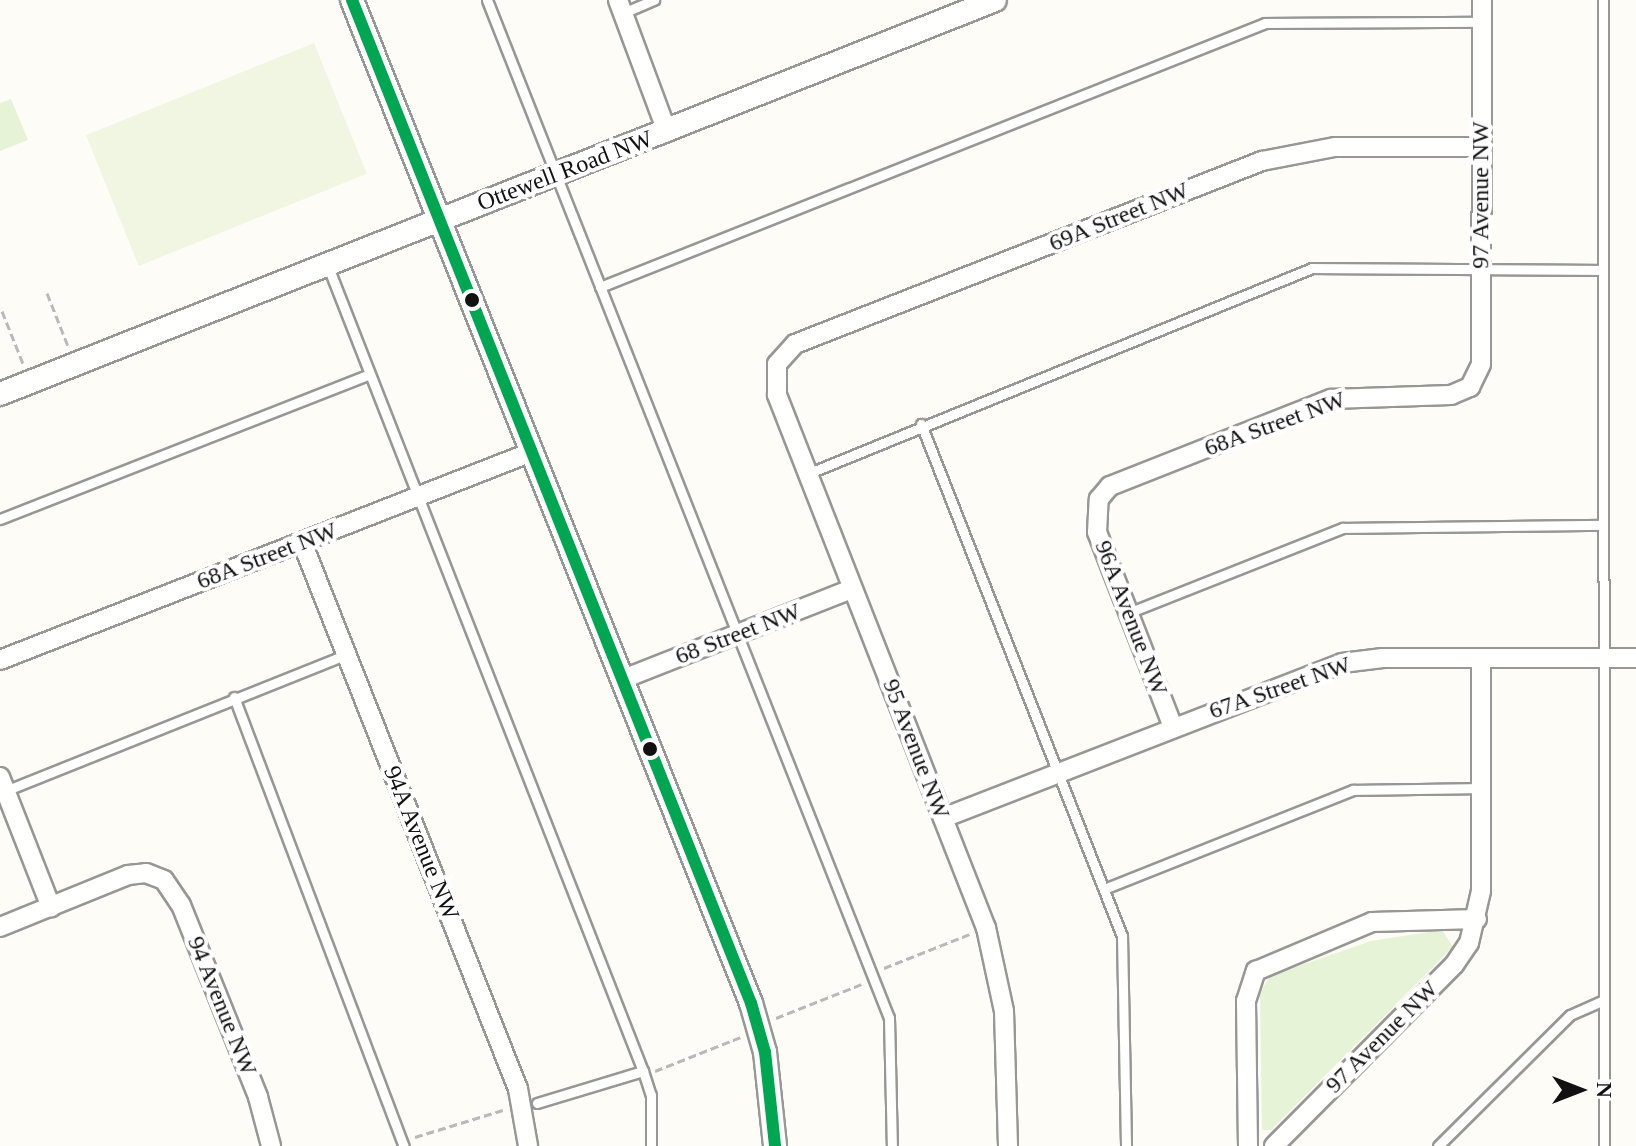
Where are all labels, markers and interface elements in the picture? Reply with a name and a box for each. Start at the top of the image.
street label: 97 Avenue NW [1467,121,1495,269]
street label: Ottewell Road NW [473,124,657,218]
street label: 69A Street NW [1044,176,1194,258]
unlabelled marker [464,292,480,308]
street label: 68A Street NW [1200,385,1350,463]
street label: 68A Street NW [192,516,342,596]
street label: 96A Avenue NW [1088,535,1174,701]
street label: 68 Street NW [671,597,805,671]
street label: 67A Street NW [1205,650,1355,726]
street label: 95 Avenue NW [876,674,956,824]
unlabelled marker [642,741,658,757]
street label: 94A Avenue NW [377,761,465,925]
street label: 94 Avenue NW [181,932,263,1080]
street label: 97 Avenue NW [1319,974,1445,1100]
north arrow [1540,1050,1620,1130]
text: N [1592,1082,1617,1098]

